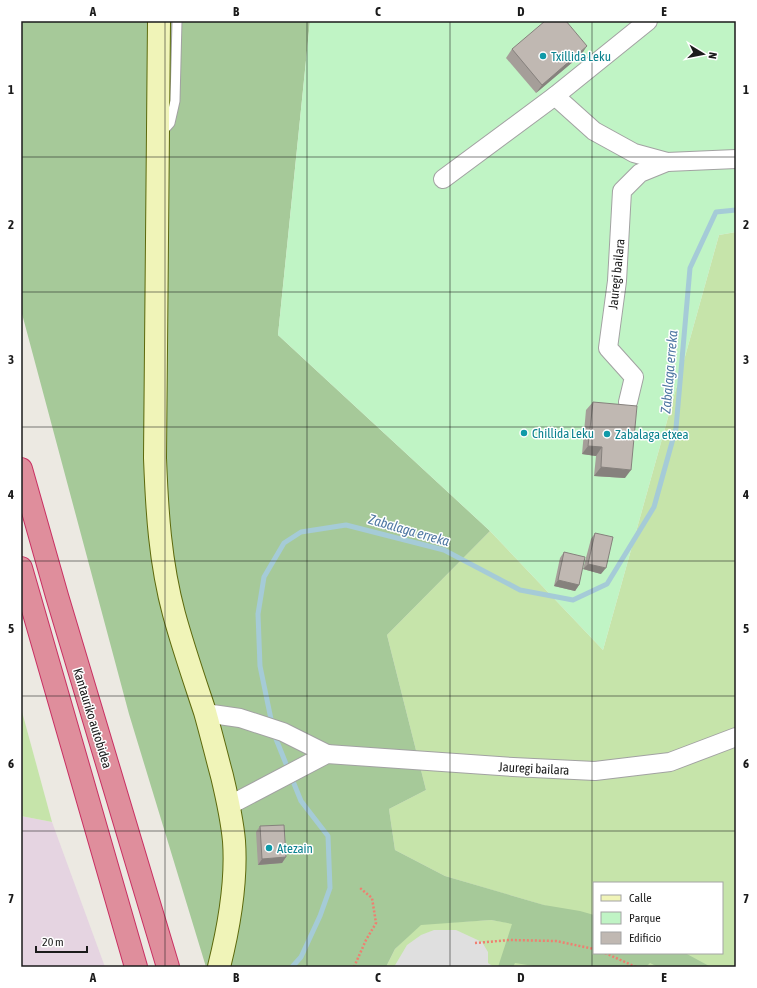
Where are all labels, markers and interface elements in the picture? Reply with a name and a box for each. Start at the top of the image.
text: A [89,4,97,19]
text: B [233,4,240,19]
text: C [375,4,381,19]
text: D [517,4,525,19]
text: E [661,4,667,19]
north arrow [683,34,723,74]
place label: Txillida Leku [551,49,611,64]
marker: Txillida Leku [538,51,548,61]
text: N [706,51,719,60]
text: 1 [8,82,14,97]
text: 1 [743,82,749,97]
text: 2 [8,217,14,232]
text: 2 [743,217,749,232]
street label: Jauregi bailara [605,238,628,310]
water label: Zabalaga erreka [657,329,681,414]
text: 3 [8,352,14,367]
text: 3 [743,352,749,367]
place label: Chillida Leku [532,426,594,441]
place label: Zabalaga etxea [615,427,688,442]
marker: Chillida Leku [519,428,529,438]
marker: Zabalaga etxea [602,429,612,439]
text: 4 [7,487,14,502]
text: 4 [742,487,749,502]
water label: Zabalaga erreka [367,511,452,549]
text: 5 [8,621,14,636]
text: 5 [743,621,749,636]
street label: Kantauriko autobidea [70,666,115,770]
text: 6 [8,756,14,771]
text: 6 [743,756,749,771]
street label: Jauregi bailara [498,759,570,778]
place label: Atezain [277,841,313,856]
marker: Atezain [264,843,274,853]
legend [593,882,723,954]
text: 7 [8,891,14,906]
text: Calle [629,891,652,905]
text: 7 [743,891,749,906]
text: Parque [629,911,661,925]
scale bar [36,928,87,954]
text: Edificio [629,931,662,945]
text: 20 m [42,935,64,949]
text: A [89,970,97,985]
text: B [233,970,240,985]
text: C [375,970,381,985]
text: D [517,970,525,985]
text: E [661,970,667,985]

